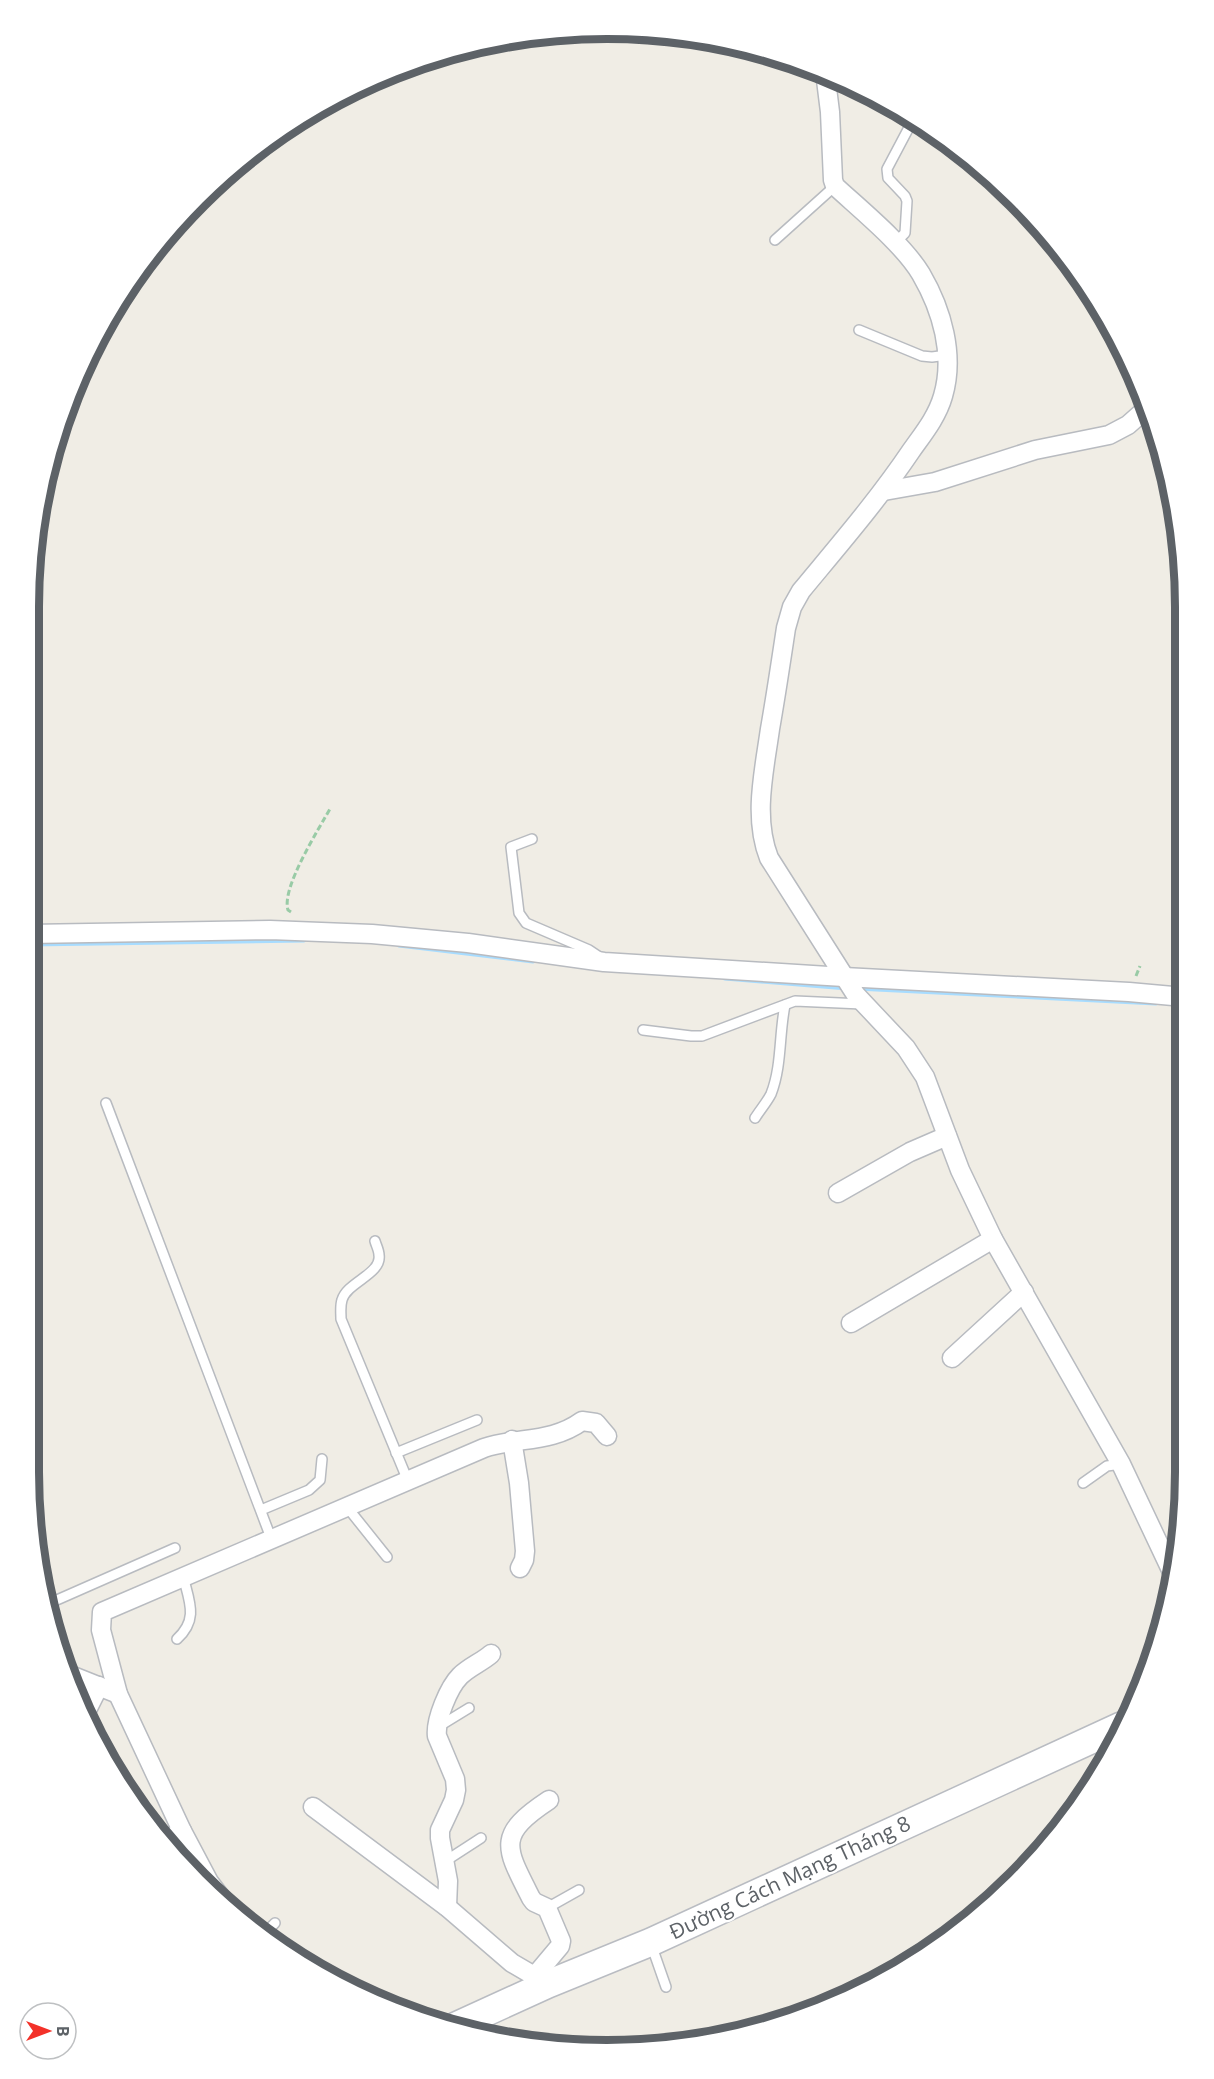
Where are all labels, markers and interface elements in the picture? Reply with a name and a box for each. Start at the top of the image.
street label: Đường Cách Mạng Tháng 8 [664,1809,915,1945]
north arrow [18,2001,78,2061]
text: B [52,2026,74,2036]

